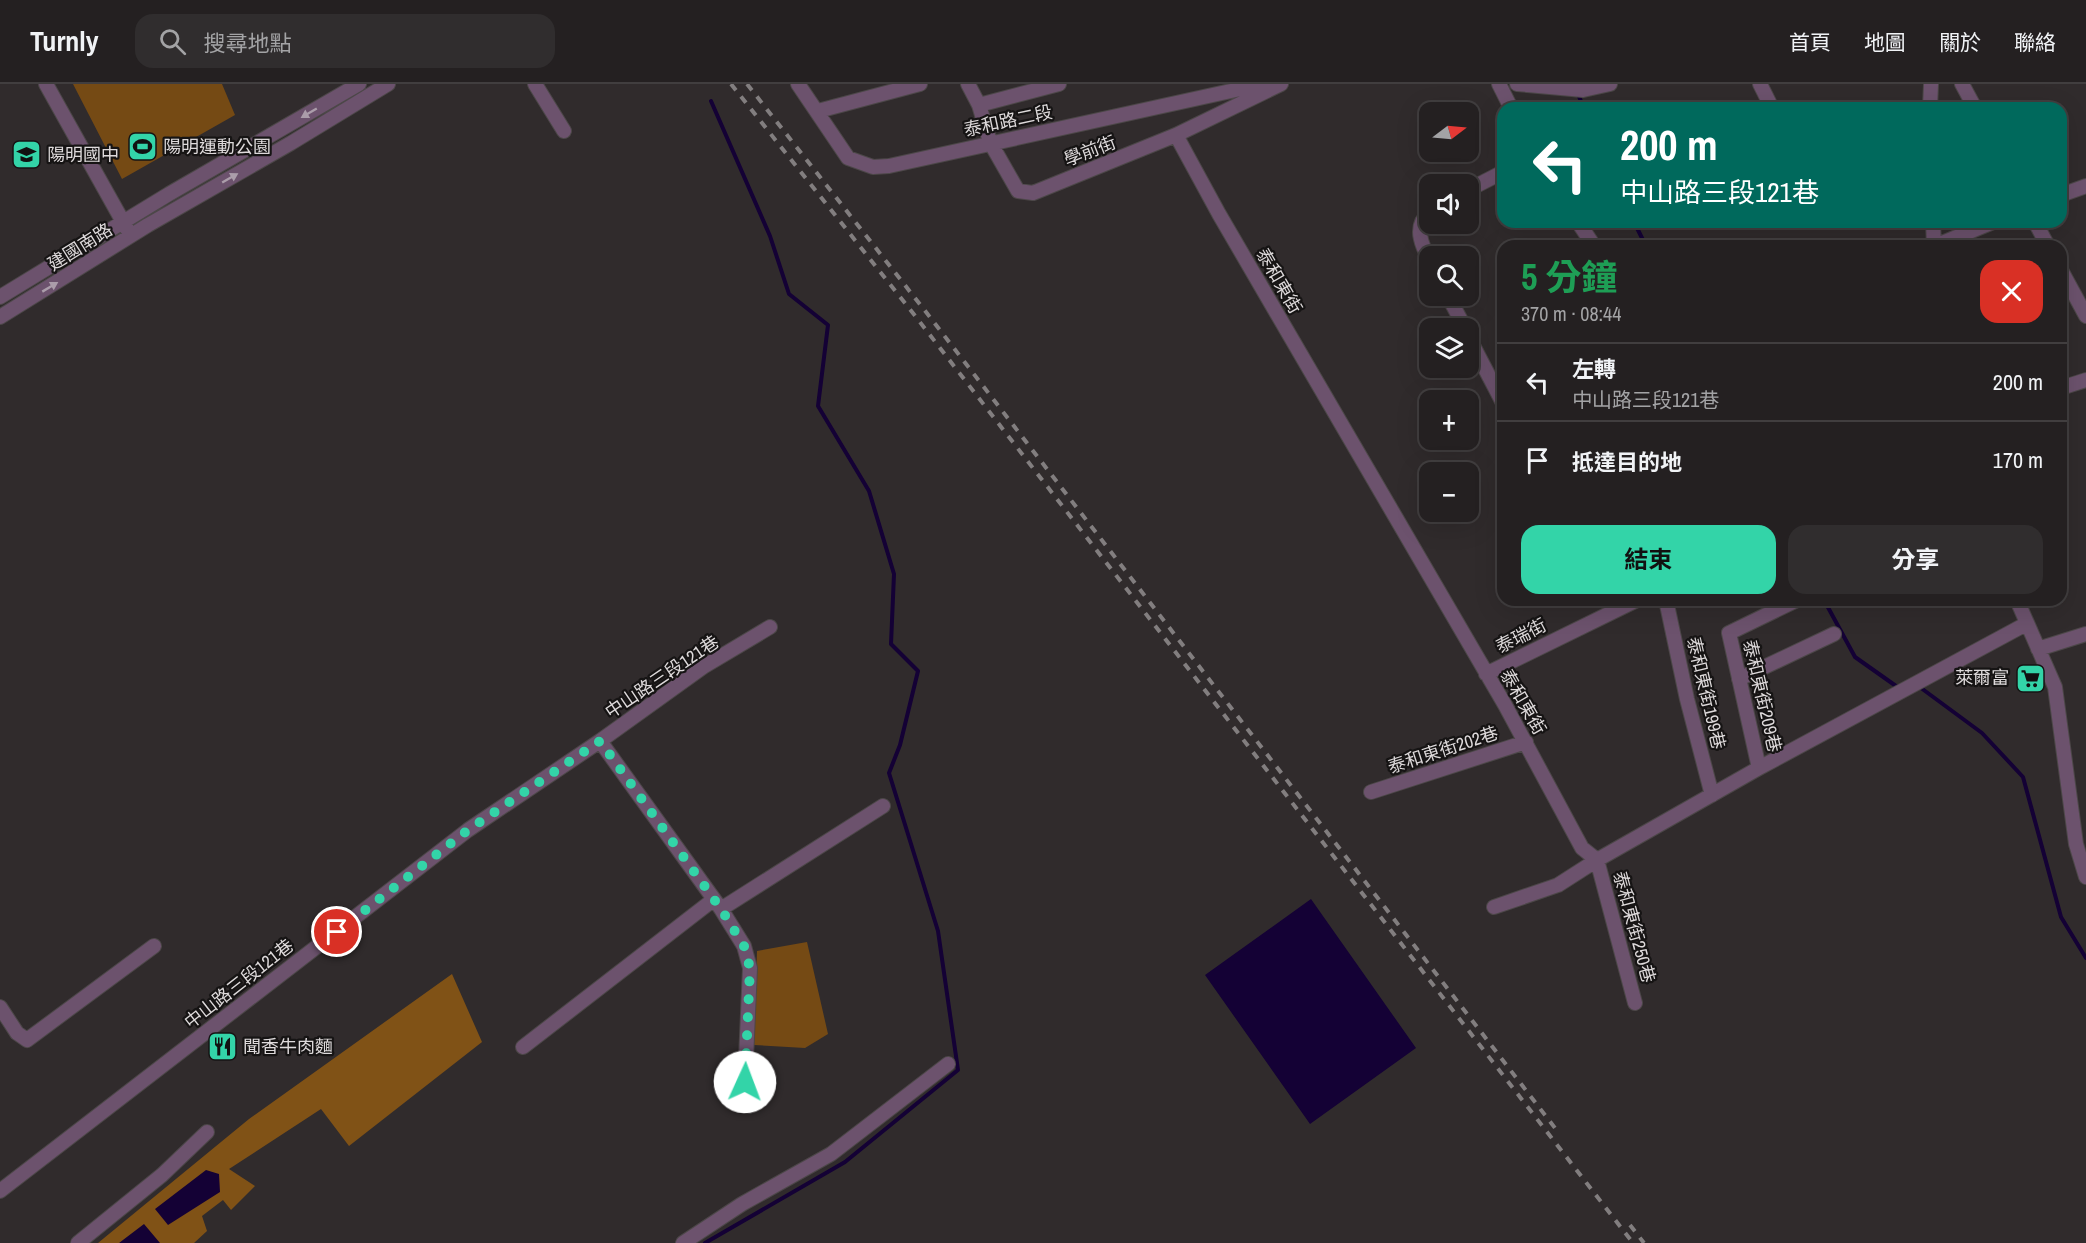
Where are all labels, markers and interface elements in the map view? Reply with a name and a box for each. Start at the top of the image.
search box [135,14,555,68]
text: Turnly [30,22,99,60]
icon: search [156,25,189,58]
text: 搜尋地點 [204,28,292,58]
text: 首頁 [1789,28,1831,57]
text: 地圖 [1864,28,1906,57]
text: 關於 [1939,28,1981,57]
text: 聯絡 [2014,28,2056,57]
street label: 泰和路二段 [961,99,1055,142]
north arrow [1419,102,1479,162]
map controls [1419,102,1479,522]
one-way arrow [300,108,317,118]
text: 200 m [1620,117,1718,173]
icon: left [1521,126,1599,204]
street label: 學前街 [1060,129,1120,172]
sports icon: 陽明運動公園 [126,131,158,163]
place label: 陽明運動公園 [163,134,271,159]
school or university icon: 陽明國中 [10,139,42,171]
place label: 陽明國中 [47,142,119,167]
one-way arrow [221,173,238,183]
button: sound [1419,174,1479,234]
text: 中山路三段121巷 [1620,174,1819,210]
street label: 建國南路 [43,217,117,276]
street label: 泰和東街 [1251,243,1308,318]
button: search [1419,246,1479,306]
text: 5 分鐘 [1521,253,1618,301]
button: close [1980,260,2043,323]
one-way arrow [42,281,58,292]
text: 370 m · 08:44 [1521,300,1621,327]
button: layers [1419,318,1479,378]
text: 左轉 [1572,354,1616,384]
icon: left [1521,366,1554,399]
text: 200 m [1993,367,2043,397]
text: 中山路三段121巷 [1572,386,1719,413]
button: + [1419,390,1479,450]
icon: arrive [1521,444,1554,477]
text: 170 m [1993,445,2043,475]
text: 抵達目的地 [1572,447,1682,477]
button: − [1419,462,1479,522]
button: 結束 [1521,525,1776,594]
button: 分享 [1788,525,2043,594]
street label: 泰瑞街 [1491,612,1551,659]
street label: 中山路三段121巷 [600,629,724,724]
street label: 泰和東街199巷 [1681,634,1732,752]
street label: 泰和東街209巷 [1737,637,1788,755]
supermarket icon: 萊爾富 [2014,662,2046,694]
street label: 泰和東街 [1495,664,1552,739]
place label: 萊爾富 [1955,665,2009,690]
street label: 泰和東街202巷 [1384,720,1501,779]
street label: 泰和東街250巷 [1608,868,1661,985]
pin [311,906,362,957]
icon: arrive [320,915,353,948]
street label: 中山路三段121巷 [179,933,299,1034]
restaurant icon: 聞香牛肉麵 [206,1031,238,1063]
place label: 聞香牛肉麵 [243,1034,333,1059]
position arrow [713,1050,777,1114]

